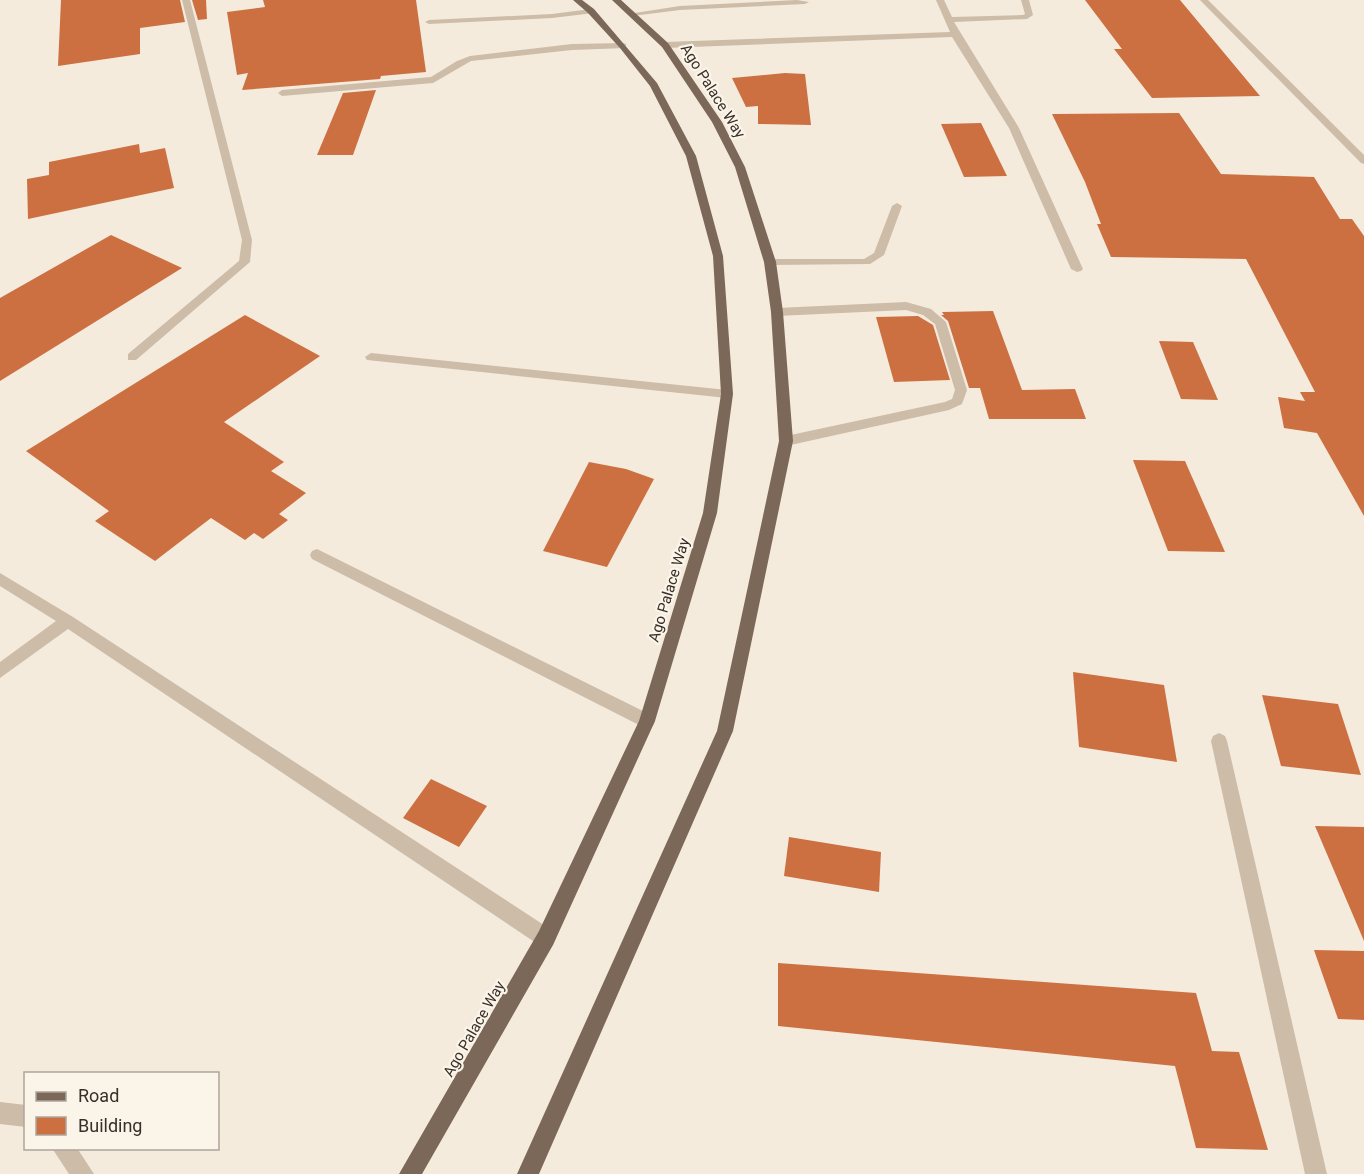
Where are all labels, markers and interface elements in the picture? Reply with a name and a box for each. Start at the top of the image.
street label: Ago Palace Way [677,41,749,141]
street label: Ago Palace Way [645,536,693,644]
street label: Ago Palace Way [439,978,509,1080]
legend [24,1072,219,1150]
text: Road [78,1085,119,1106]
text: Building [78,1115,142,1136]

